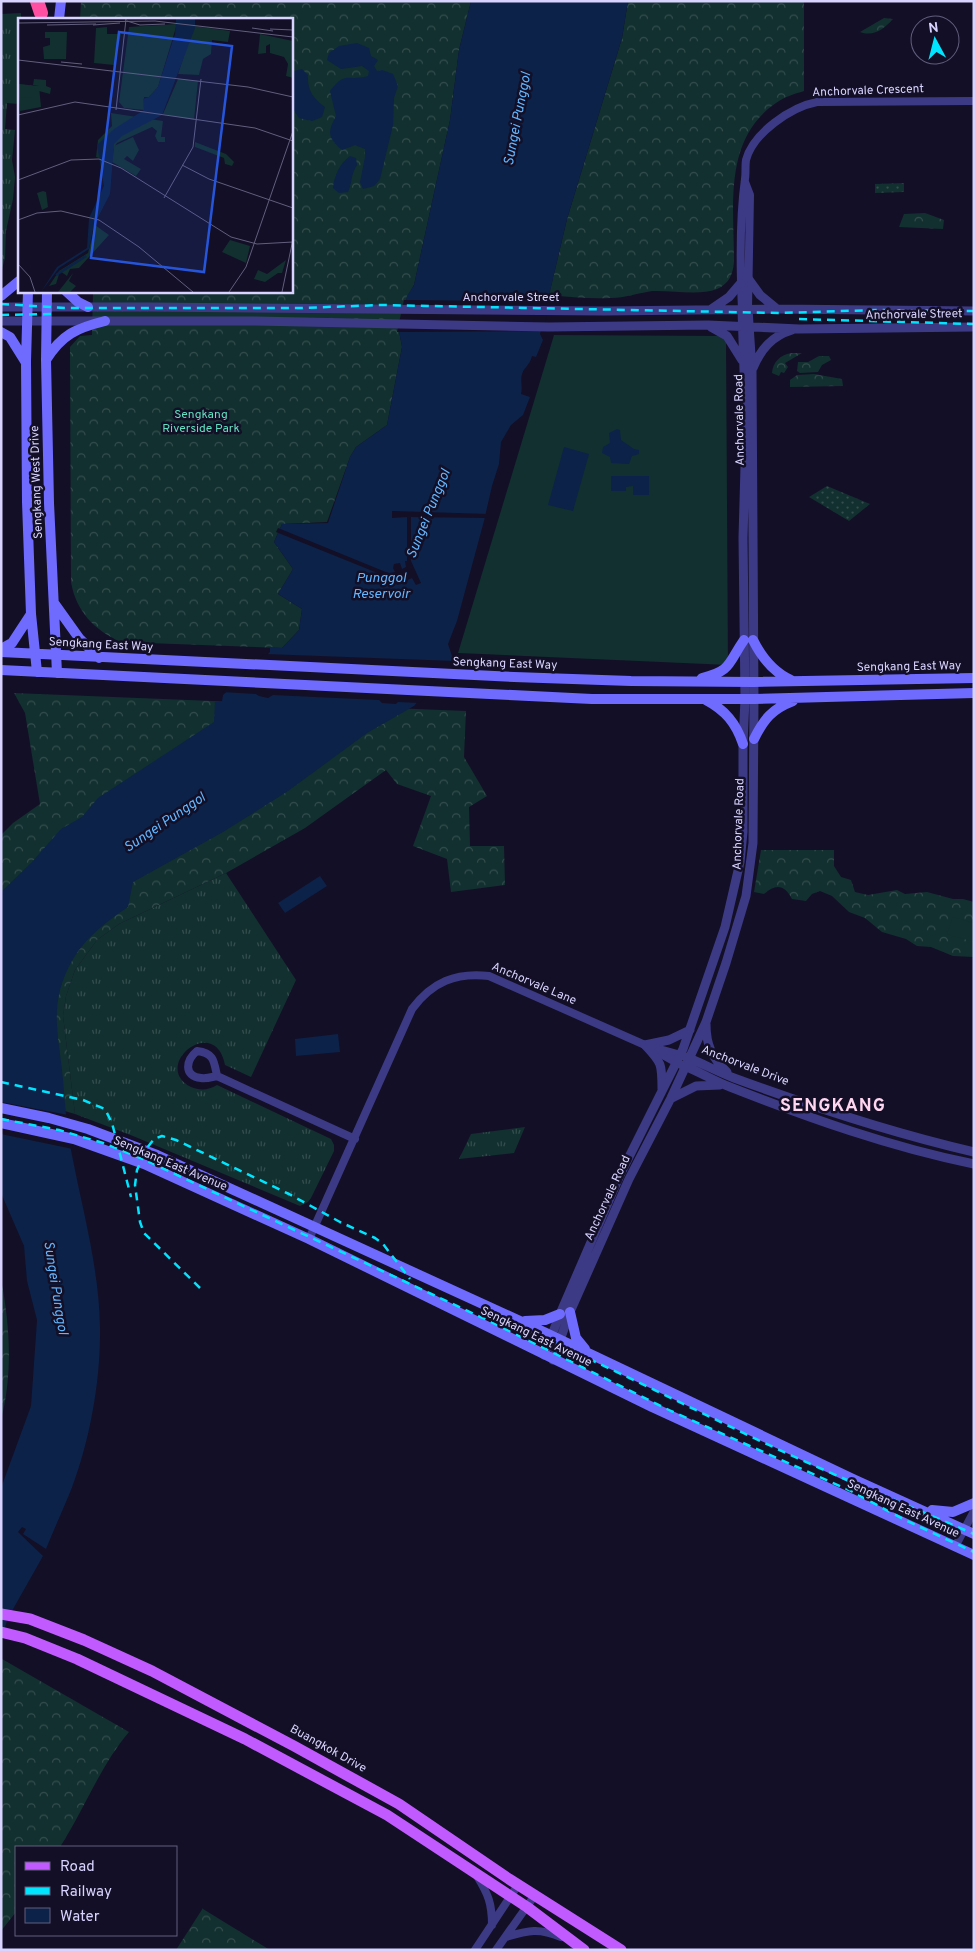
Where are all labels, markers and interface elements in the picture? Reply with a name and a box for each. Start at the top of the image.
north arrow [910,15,960,65]
inset map [18,18,292,292]
text: N [928,20,940,38]
water label: Sungei Punggol [501,69,536,167]
street label: Anchorvale Crescent [812,81,924,101]
street label: Anchorvale Street [462,290,560,306]
street label: Anchorvale Street [865,306,963,324]
street label: Anchorvale Road [731,374,749,466]
park label: Sengkang Riverside Park [162,407,240,437]
street label: Sengkang West Drive [27,425,47,539]
water label: Sungei Punggol [403,466,455,561]
water label: Punggol Reservoir [352,570,411,603]
street label: Sengkang East Way [48,634,154,656]
street label: Sengkang East Way [452,654,558,674]
street label: Sengkang East Way [856,658,962,676]
street label: Anchorvale Road [729,778,749,870]
water label: Sungei Punggol [121,789,210,857]
street label: Anchorvale Lane [489,959,579,1009]
street label: Anchorvale Drive [699,1042,791,1090]
district label: SENGKANG [780,1095,886,1118]
street label: Sengkang East Avenue [111,1133,229,1195]
street label: Anchorvale Road [581,1153,635,1243]
water label: Sungei Punggol [39,1240,71,1338]
street label: Sengkang East Avenue [478,1303,594,1371]
street label: Sengkang East Avenue [844,1476,962,1542]
street label: Buangkok Drive [287,1721,369,1777]
legend [15,1846,178,1936]
text: Road [60,1858,95,1877]
text: Railway [60,1883,112,1902]
text: Water [60,1908,100,1927]

